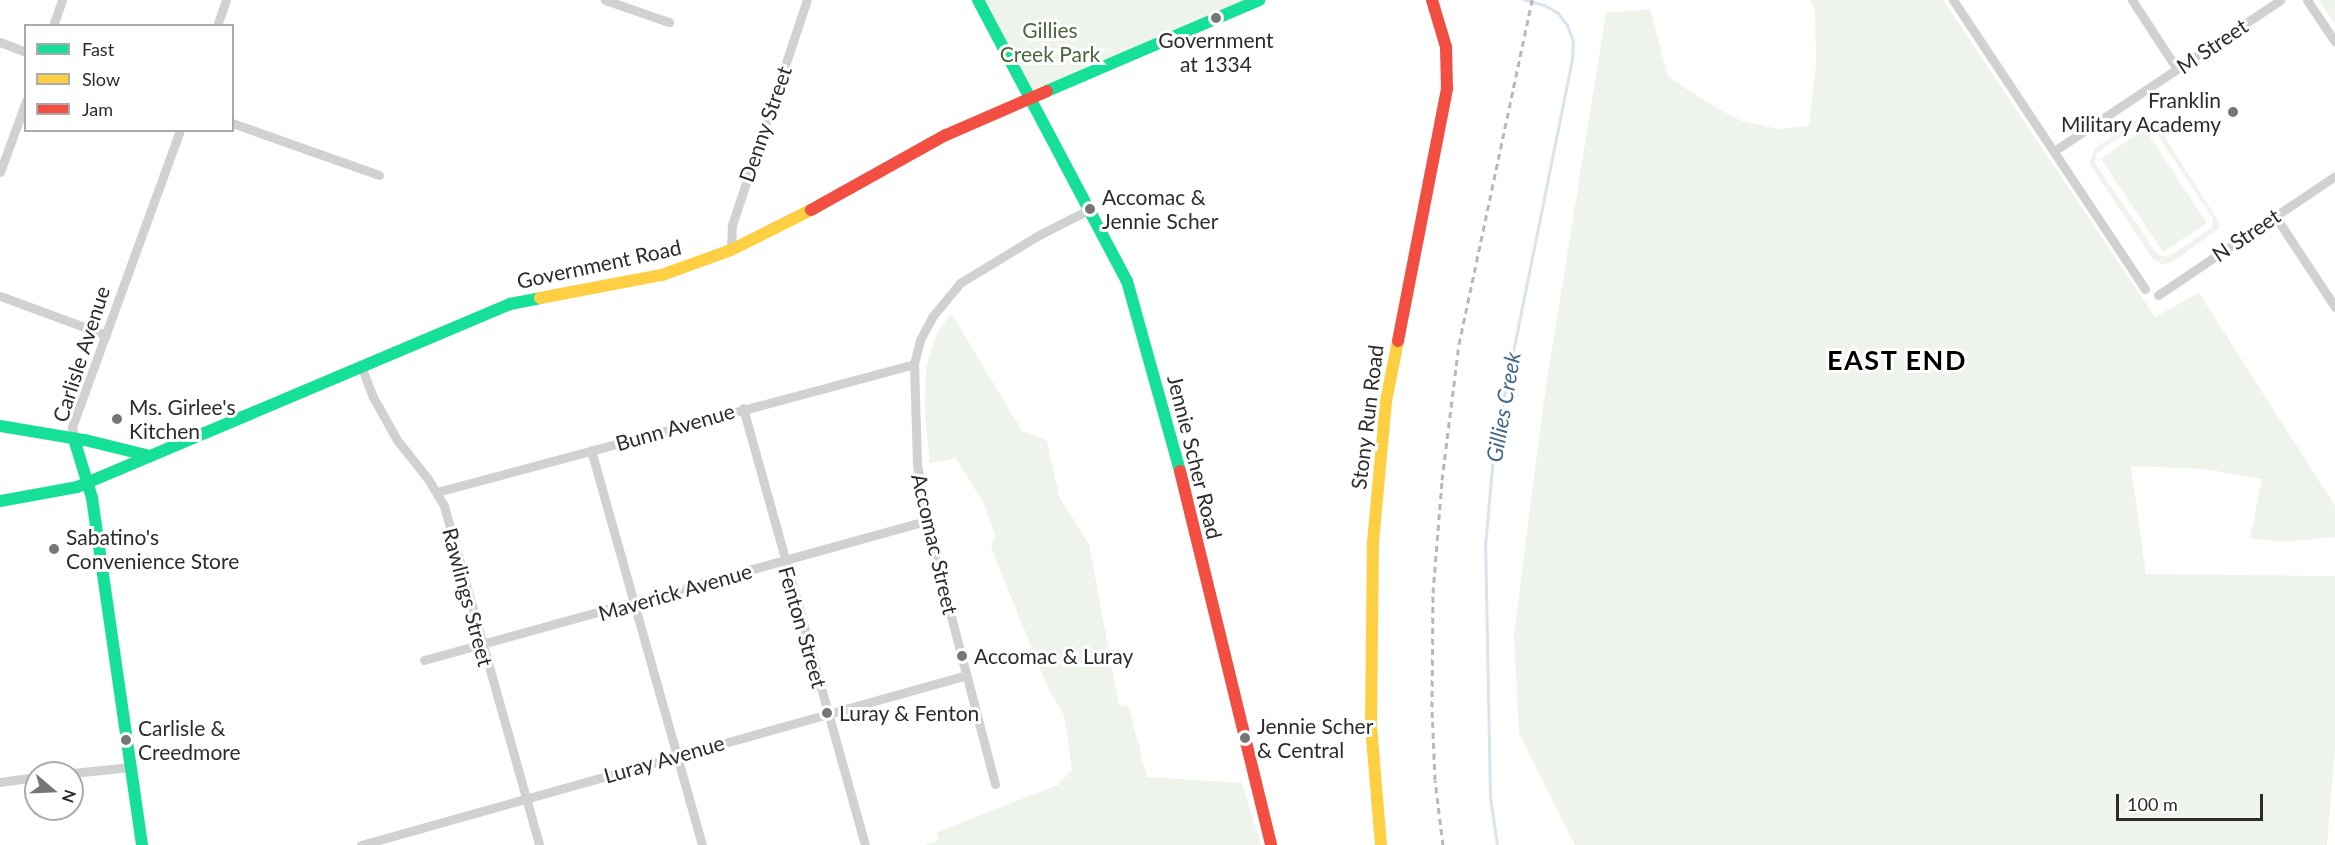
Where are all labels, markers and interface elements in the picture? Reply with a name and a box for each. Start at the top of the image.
marker: Government at 1334 [1209,11,1223,25]
street label: M Street [2172,13,2252,79]
park label: Gillies Creek Park [1000,17,1100,67]
legend [24,24,234,132]
place label: Government at 1334 [1158,27,1274,77]
text: Fast [82,38,114,60]
street label: Denny Street [733,62,797,186]
text: Slow [82,68,120,90]
place label: Franklin Military Academy [2060,87,2221,137]
text: Jam [82,98,113,120]
marker: Franklin Military Academy [2226,105,2240,119]
place label: Accomac & Jennie Scher [1102,184,1218,234]
marker: Accomac & Jennie Scher [1083,202,1097,216]
street label: N Street [2207,203,2285,267]
street label: Government Road [515,234,683,294]
street label: Carlisle Avenue [47,283,115,425]
street label: Stony Run Road [1346,343,1388,491]
district label: EAST END [1827,344,1967,376]
water label: Gillies Creek [1480,350,1526,464]
street label: Jennie Scher Road [1162,372,1228,542]
place label: Ms. Girlee's Kitchen [129,394,236,444]
street label: Bunn Avenue [612,398,738,456]
marker: Ms. Girlee's Kitchen [110,412,124,426]
street label: Accomac Street [907,471,963,617]
place label: Sabatino's Convenience Store [66,524,239,574]
street label: Rawlings Street [437,525,499,669]
marker: Sabatino's Convenience Store [47,542,61,556]
street label: Maverick Avenue [595,558,755,626]
street label: Fenton Street [774,563,832,691]
place label: Accomac & Luray [974,643,1133,669]
marker: Accomac & Luray [955,649,969,663]
place label: Luray & Fenton [839,700,980,726]
marker: Luray & Fenton [820,706,834,720]
place label: Jennie Scher & Central [1257,713,1373,763]
place label: Carlisle & Creedmore [138,715,241,765]
street label: Luray Avenue [600,730,728,788]
marker: Jennie Scher & Central [1238,731,1252,745]
marker: Carlisle & Creedmore [119,733,133,747]
north arrow [24,761,84,821]
scale bar [2119,782,2266,820]
text: N [59,787,81,805]
text: 100 m [2127,793,2178,815]

